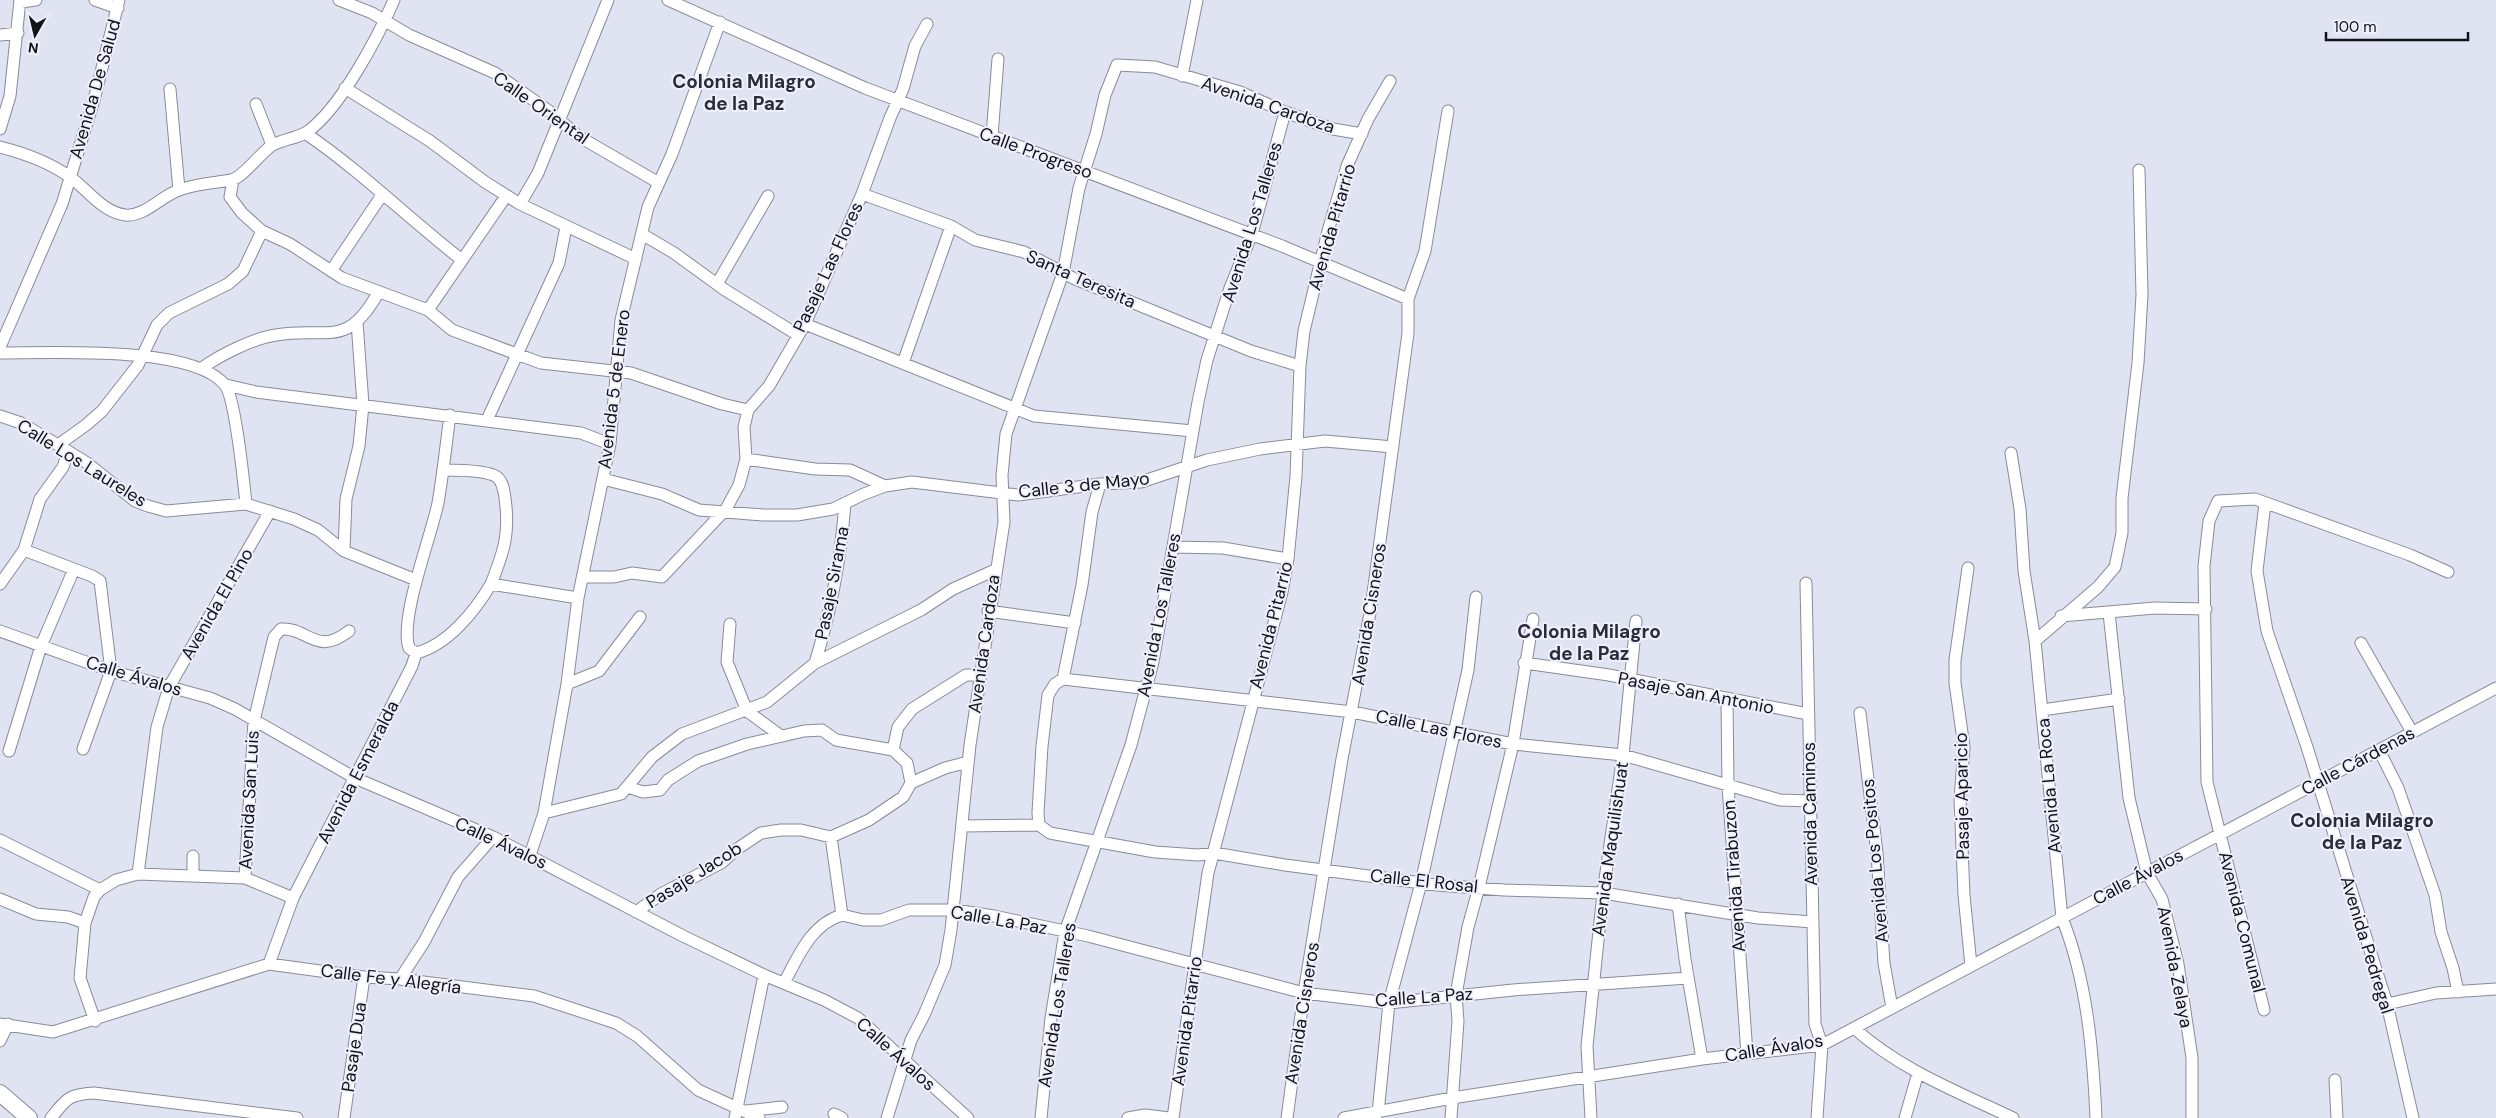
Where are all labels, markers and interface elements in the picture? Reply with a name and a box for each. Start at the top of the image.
north arrow [10,10,60,60]
scale bar [2326,10,2468,42]
street label: Avenida De Salud [64,16,126,162]
text: 100 m [2334,17,2377,37]
text: N [27,38,40,57]
street label: Calle Oriental [488,66,594,150]
district label: Colonia Milagro de la Paz [672,69,816,116]
street label: Avenida Cardoza [1198,71,1338,139]
street label: Calle Progreso [976,121,1096,185]
street label: Avenida Los Talleres [1216,139,1288,305]
street label: Avenida Pitarrio [1302,161,1362,293]
street label: Pasaje Las Flores [787,198,869,336]
street label: Santa Teresita [1022,244,1140,314]
street label: Avenida 5 de Enero [592,308,636,470]
street label: Calle Los Laureles [13,413,151,513]
street label: Calle 3 de Mayo [1017,466,1151,504]
street label: Pasaje Sirama [809,524,855,642]
street label: Avenida Los Talleres [1131,531,1187,699]
street label: Avenida Cisneros [1346,541,1392,687]
street label: Avenida El Pino [175,544,259,664]
street label: Avenida Pitarrio [1244,559,1298,691]
street label: Avenida Cardoza [962,573,1006,715]
district label: Colonia Milagro de la Paz [1517,619,1661,666]
street label: Calle Ávalos [83,650,185,702]
street label: Pasaje San Antonio [1616,666,1776,720]
street label: Avenida Esmeralda [311,696,405,848]
street label: Calle Las Flores [1374,704,1504,754]
street label: Avenida La Roca [2031,717,2067,855]
street label: Calle Cárdenas [2297,721,2419,801]
street label: Avenida San Luis [233,730,265,870]
street label: Pasaje Aparicio [1949,732,1975,860]
street label: Avenida Caminos [1797,742,1823,886]
street label: Avenida Maquilishuat [1586,760,1634,938]
street label: Avenida Los Positos [1856,778,1894,944]
street label: Avenida Tirabuzon [1717,799,1751,953]
district label: Colonia Milagro de la Paz [2290,808,2434,855]
street label: Calle Ávalos [451,811,551,875]
street label: Pasaje Jacob [641,836,747,914]
street label: Calle Ávalos [2089,843,2187,911]
street label: Avenida Comunal [2213,849,2271,995]
street label: Calle El Rosal [1369,863,1479,899]
street label: Avenida Pedregal [2335,873,2399,1017]
street label: Calle La Paz [949,900,1049,940]
street label: Avenida Zelaya [2151,904,2199,1030]
street label: Avenida Los Talleres [1032,921,1082,1089]
street label: Avenida Cisneros [1279,940,1325,1086]
street label: Avenida Pitarrio [1166,955,1208,1087]
street label: Calle Fe y Alegría [319,958,463,1000]
street label: Calle La Paz [1374,982,1474,1012]
street label: Pasaje Dua [336,1001,372,1093]
street label: Calle Ávalos [851,1012,941,1096]
street label: Calle Ávalos [1723,1028,1825,1068]

